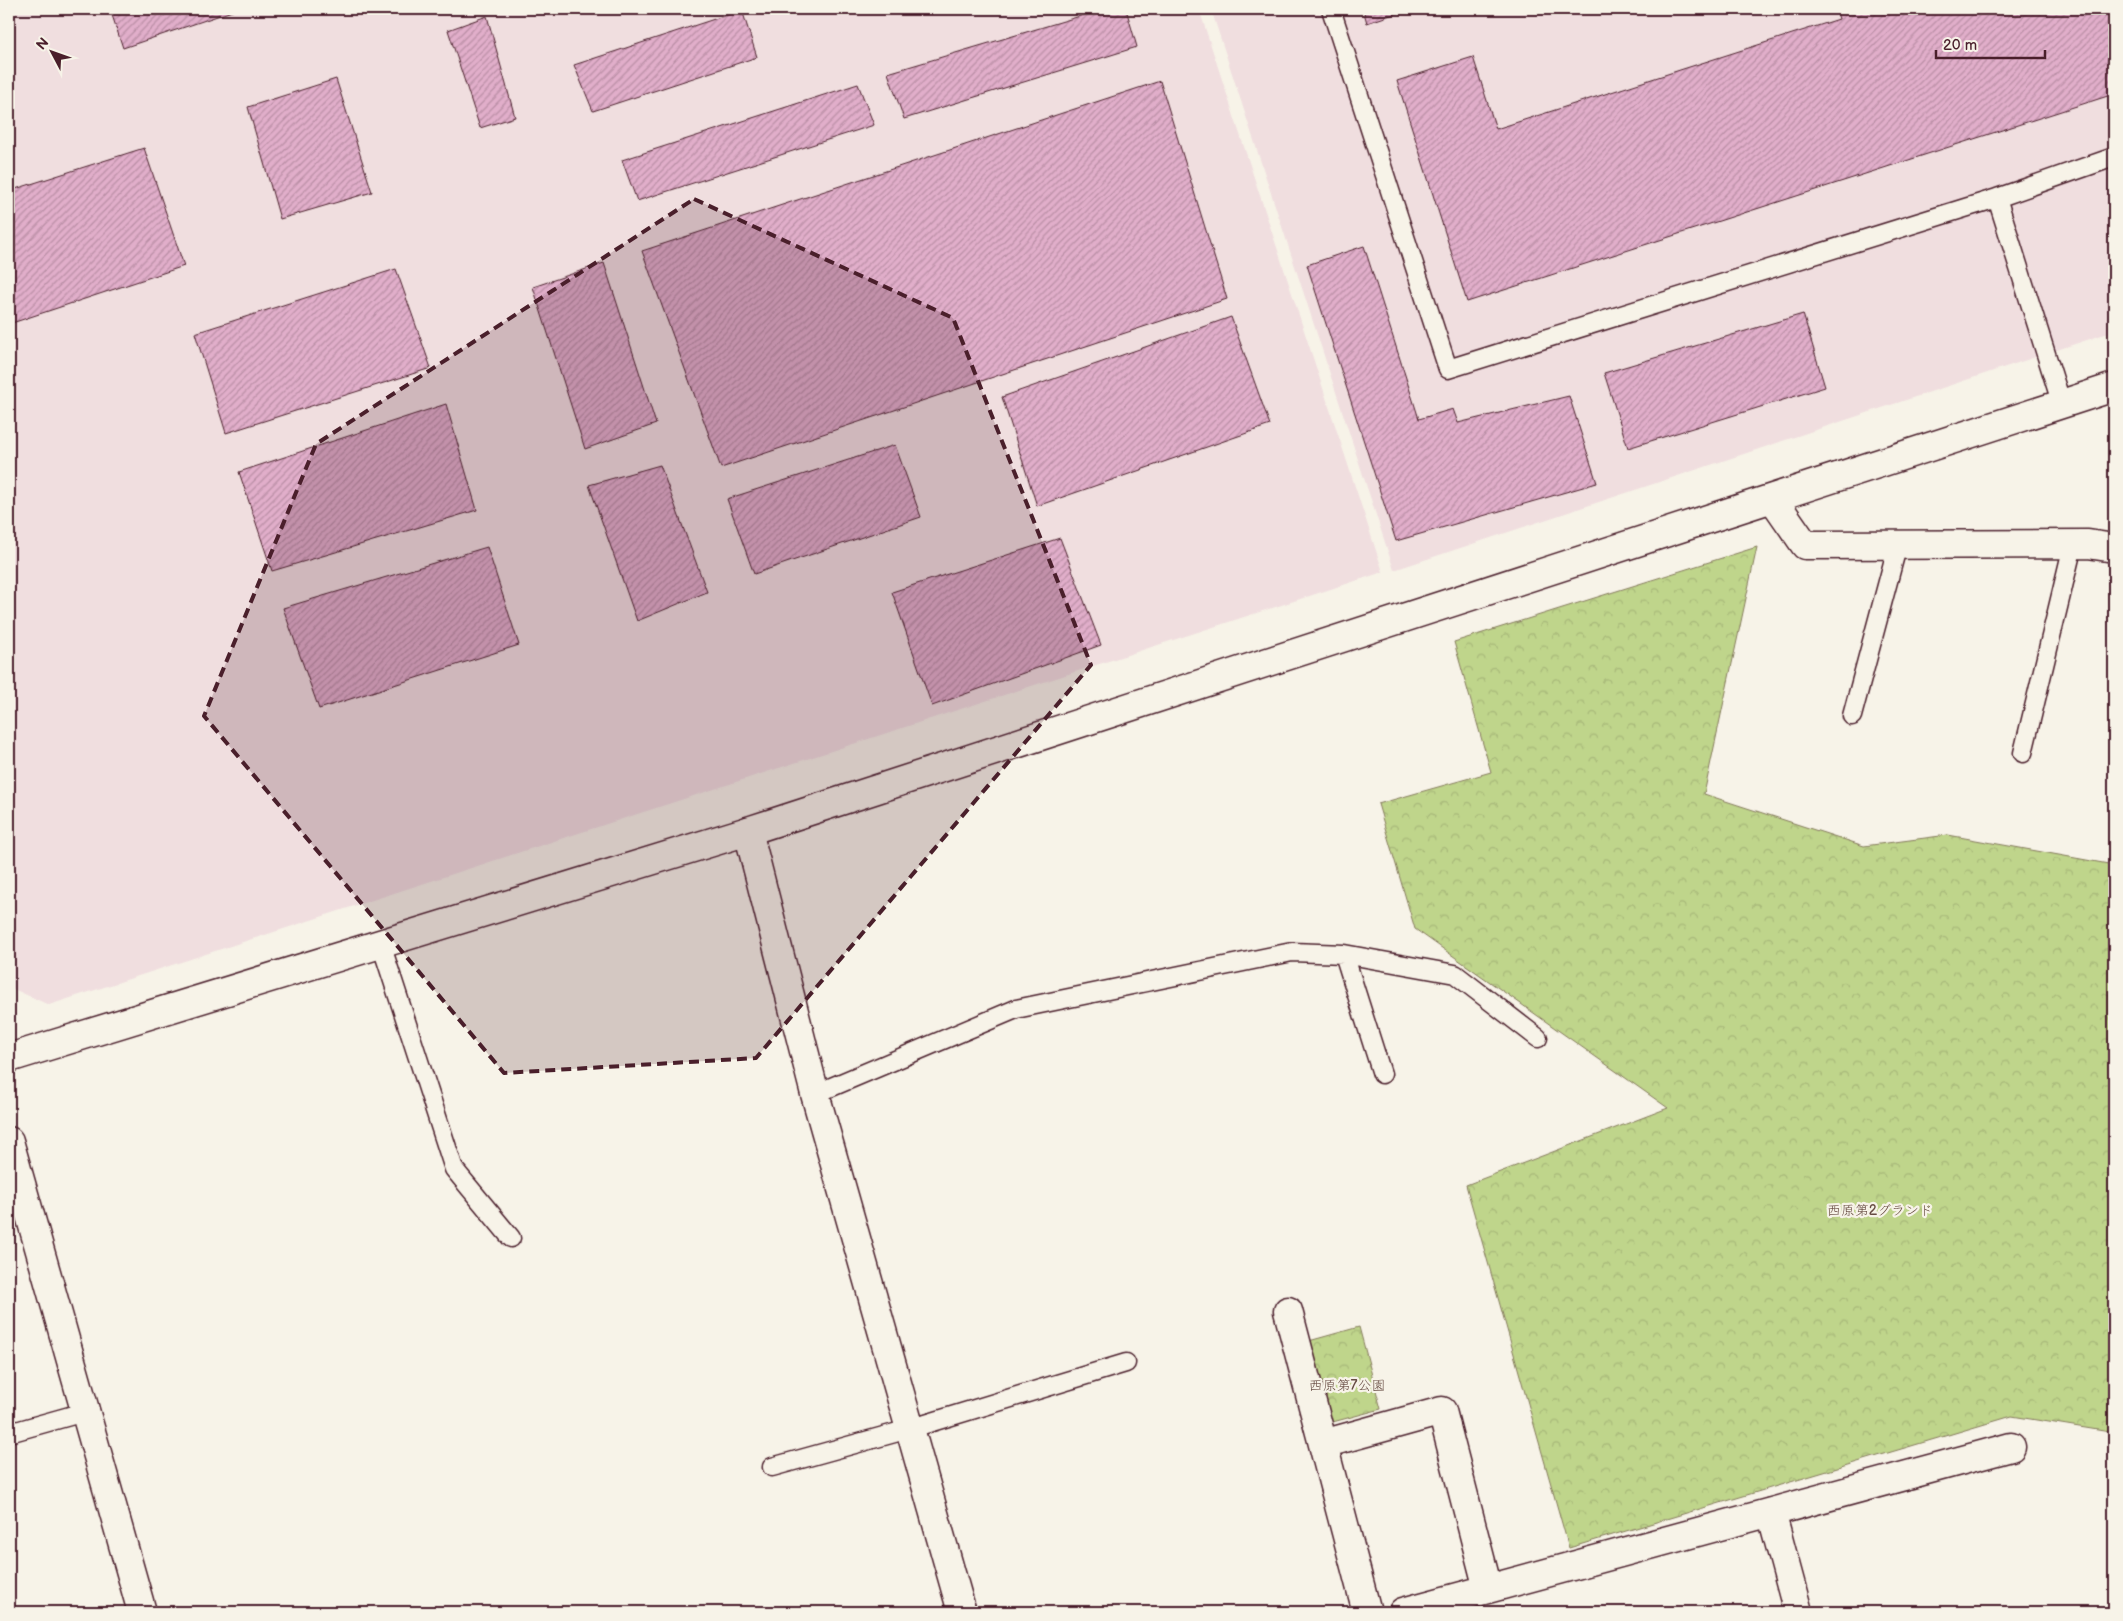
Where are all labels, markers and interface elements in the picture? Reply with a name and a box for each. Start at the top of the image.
north arrow [28,28,78,78]
scale bar [1936,28,2044,60]
text: N [33,34,52,53]
text: 20 m [1943,36,1977,55]
park label: 西原第2グランド [1827,1202,1933,1219]
park label: 西原第7公園 [1309,1377,1385,1394]

